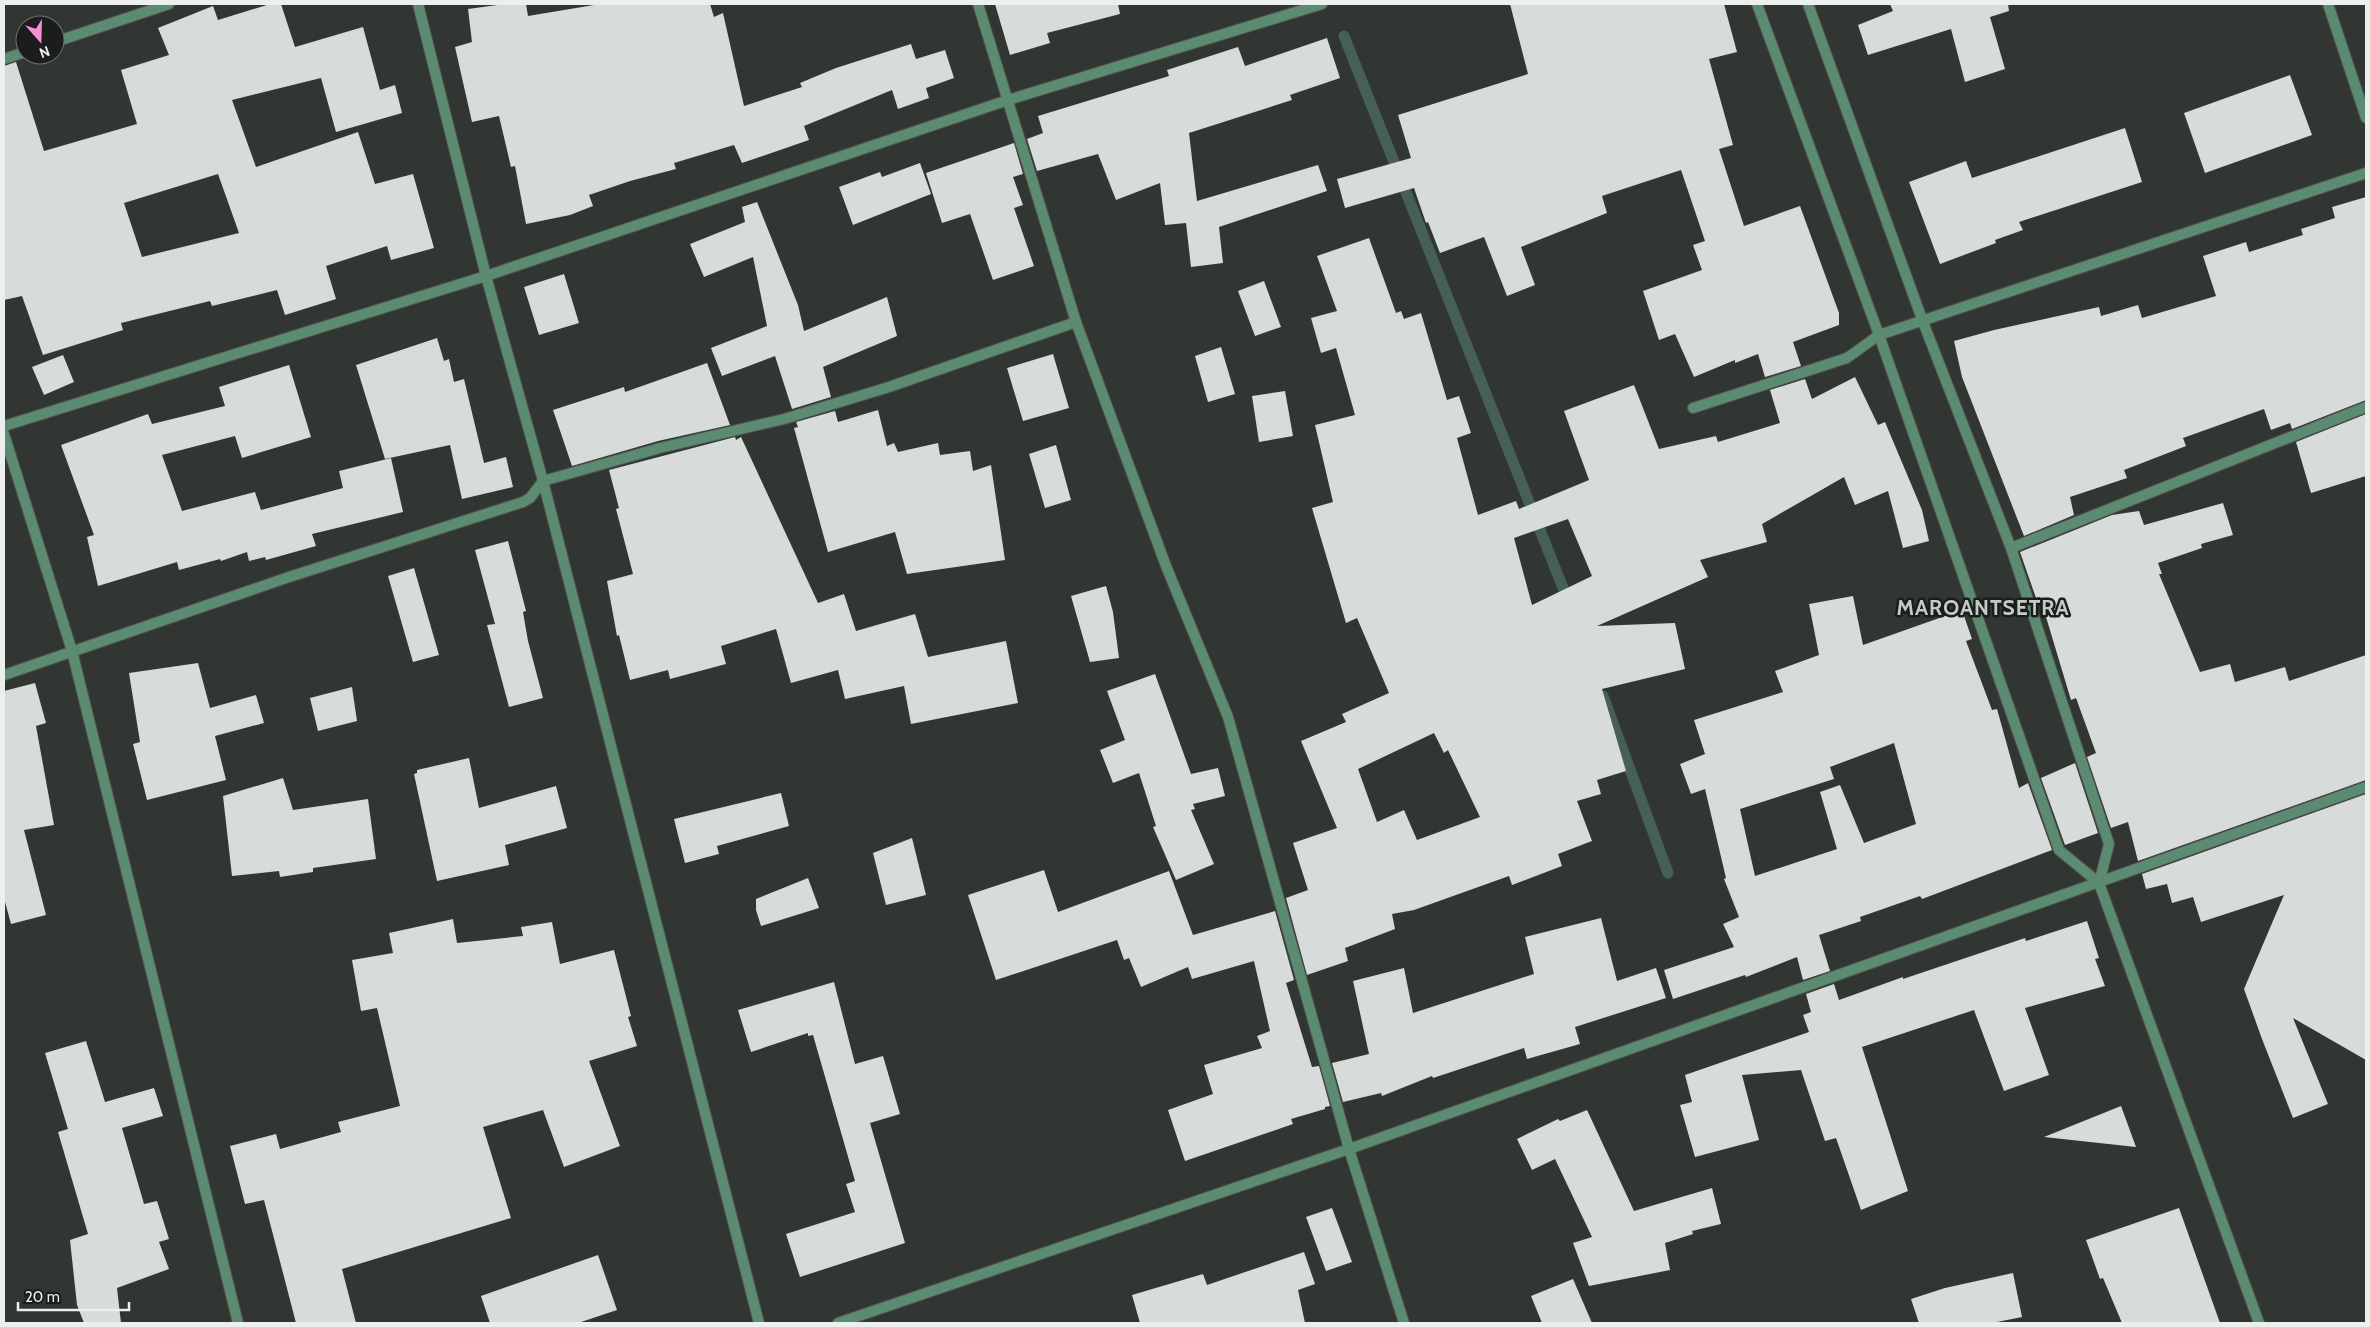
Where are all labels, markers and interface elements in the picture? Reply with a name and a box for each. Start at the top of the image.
north arrow [15,15,65,65]
text: N [37,42,52,62]
district label: MAROANTSETRA [1896,595,2070,620]
scale bar [18,1280,129,1312]
text: 20 m [25,1288,60,1306]

